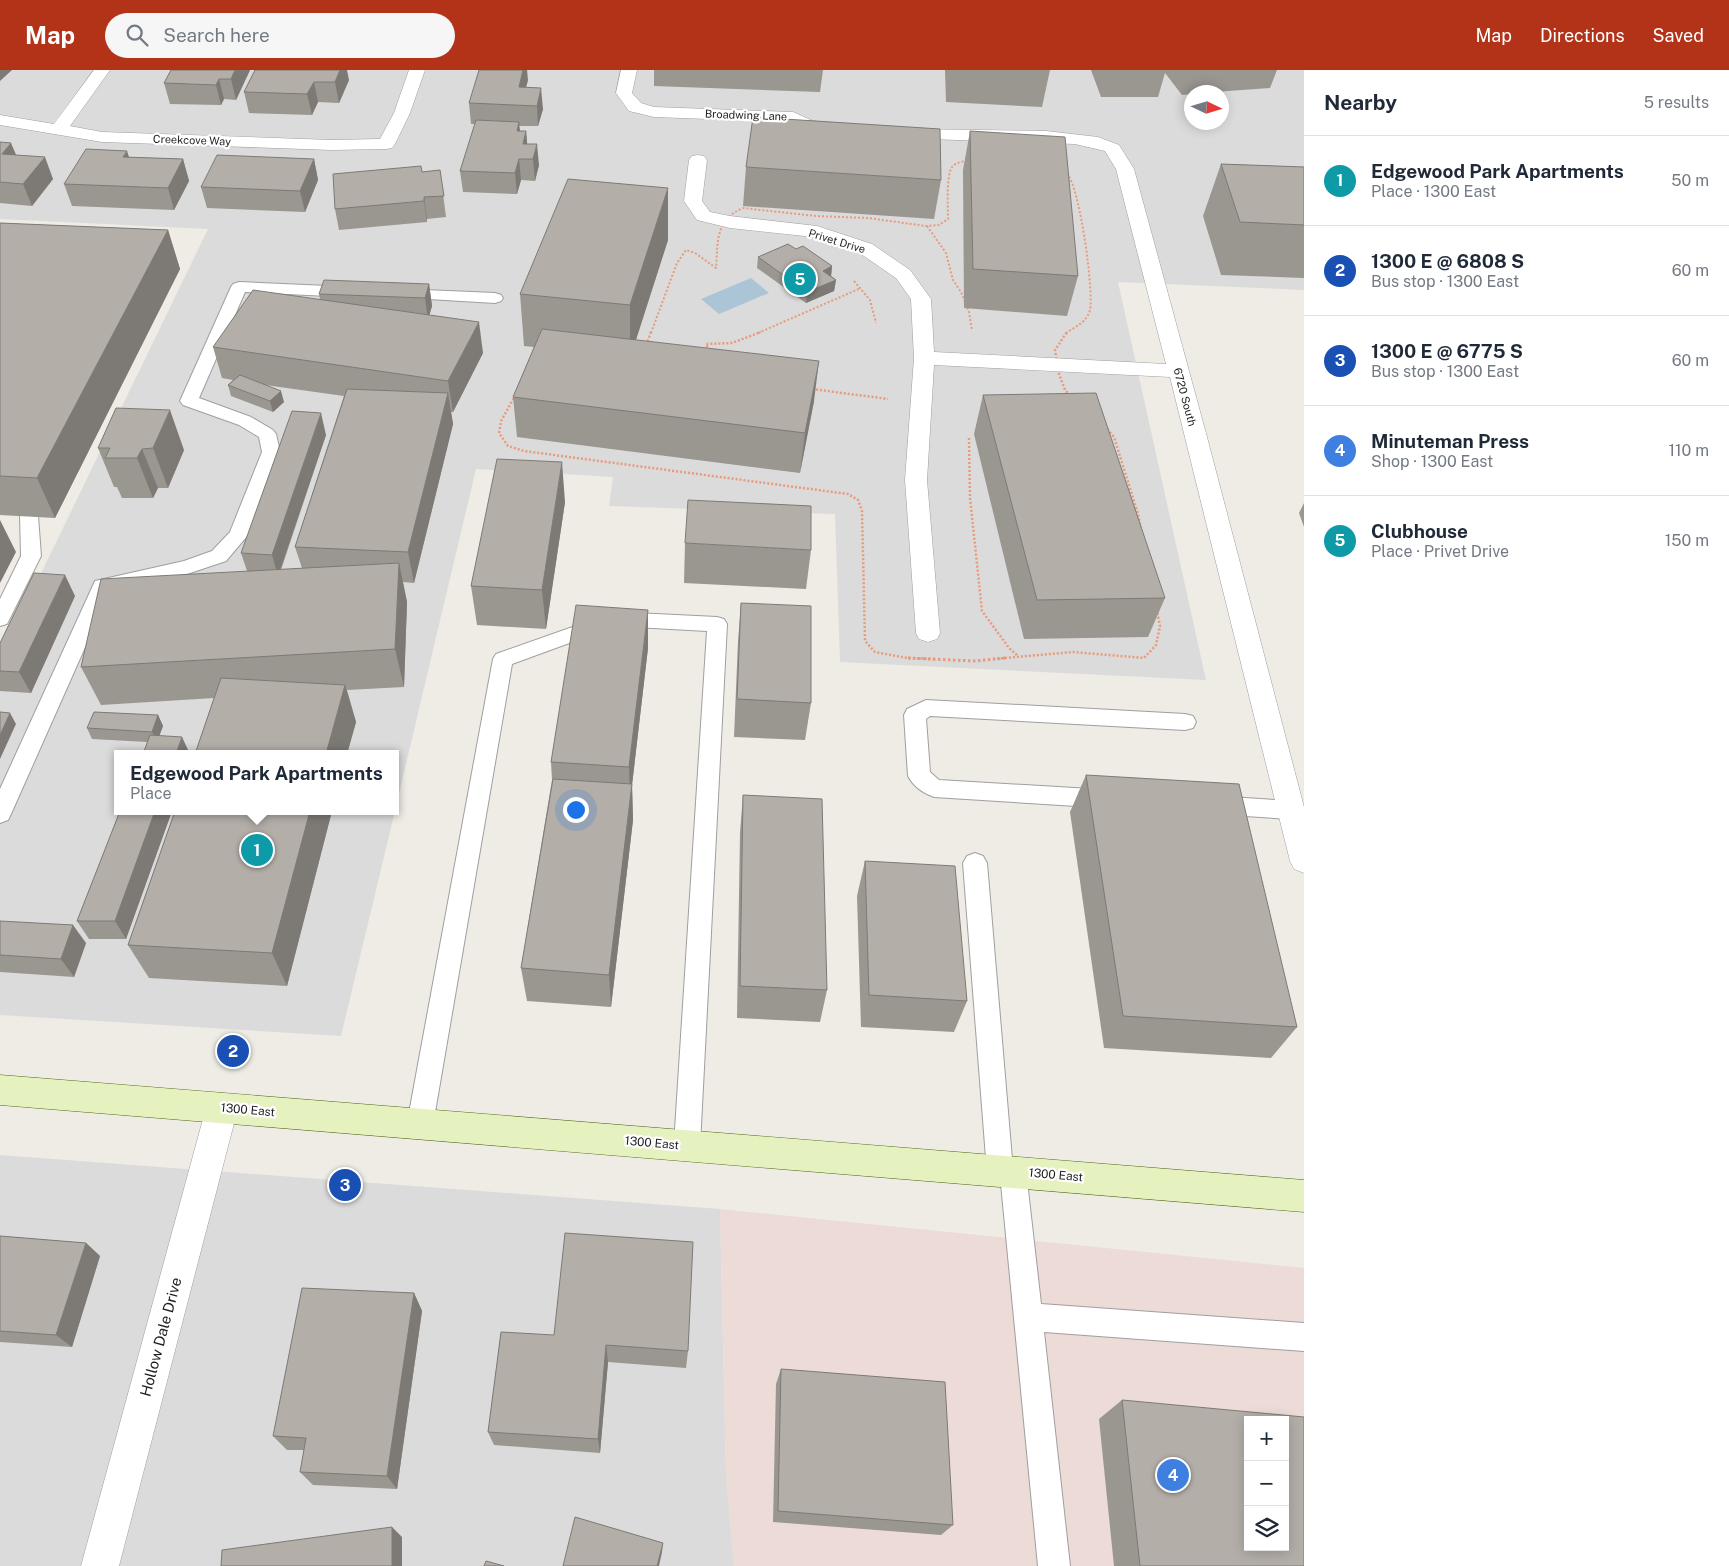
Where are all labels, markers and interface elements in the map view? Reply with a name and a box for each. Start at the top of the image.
search box [105,13,455,58]
text: Map [25,21,75,49]
icon: search [123,21,151,49]
text: Search here [163,24,270,46]
text: Map [1475,25,1512,46]
text: Directions [1540,25,1625,46]
text: Saved [1653,25,1704,46]
north arrow [1184,85,1229,130]
text: Nearby [1324,90,1397,115]
text: 5 results [1644,93,1709,112]
street label: Broadwing Lane [705,108,787,122]
street label: Creekcove Way [153,133,231,147]
text: Edgewood Park Apartments [1371,160,1624,182]
text: 1 [1337,171,1343,190]
text: 50 m [1671,171,1709,190]
text: Place · 1300 East [1371,182,1496,201]
street label: Privet Drive [807,227,867,255]
text: 1300 E @ 6808 S [1371,250,1524,272]
pin: 5 [784,260,816,298]
text: 2 [1335,261,1345,280]
text: 60 m [1672,261,1709,280]
text: Bus stop · 1300 East [1371,272,1519,291]
text: 1300 E @ 6775 S [1371,340,1523,362]
text: 3 [1335,351,1345,370]
text: 60 m [1672,351,1709,370]
text: Bus stop · 1300 East [1371,362,1519,381]
street label: 6720 South [1171,367,1199,427]
text: Minuteman Press [1371,430,1529,452]
text: 4 [1335,441,1345,460]
text: 110 m [1668,441,1709,460]
text: Shop · 1300 East [1371,452,1493,471]
text: Clubhouse [1371,520,1468,542]
text: 5 [1335,531,1345,550]
text: 150 m [1665,531,1709,550]
text: Place · Privet Drive [1371,542,1509,561]
popup [114,750,399,815]
text: Edgewood Park Apartments [130,762,383,784]
text: Place [130,784,172,803]
your location [563,797,589,823]
pin: 1 [241,831,273,869]
pin: 2 [217,1032,249,1070]
street label: 1300 East [220,1101,276,1119]
street label: 1300 East [624,1134,680,1152]
pin: 3 [329,1166,361,1204]
street label: 1300 East [1028,1166,1084,1184]
street label: Hollow Dale Drive [136,1275,185,1398]
map controls [1244,1416,1289,1551]
button: + [1244,1416,1289,1461]
pin: 4 [1157,1456,1189,1494]
button: − [1244,1461,1289,1506]
button: layers [1244,1506,1289,1551]

